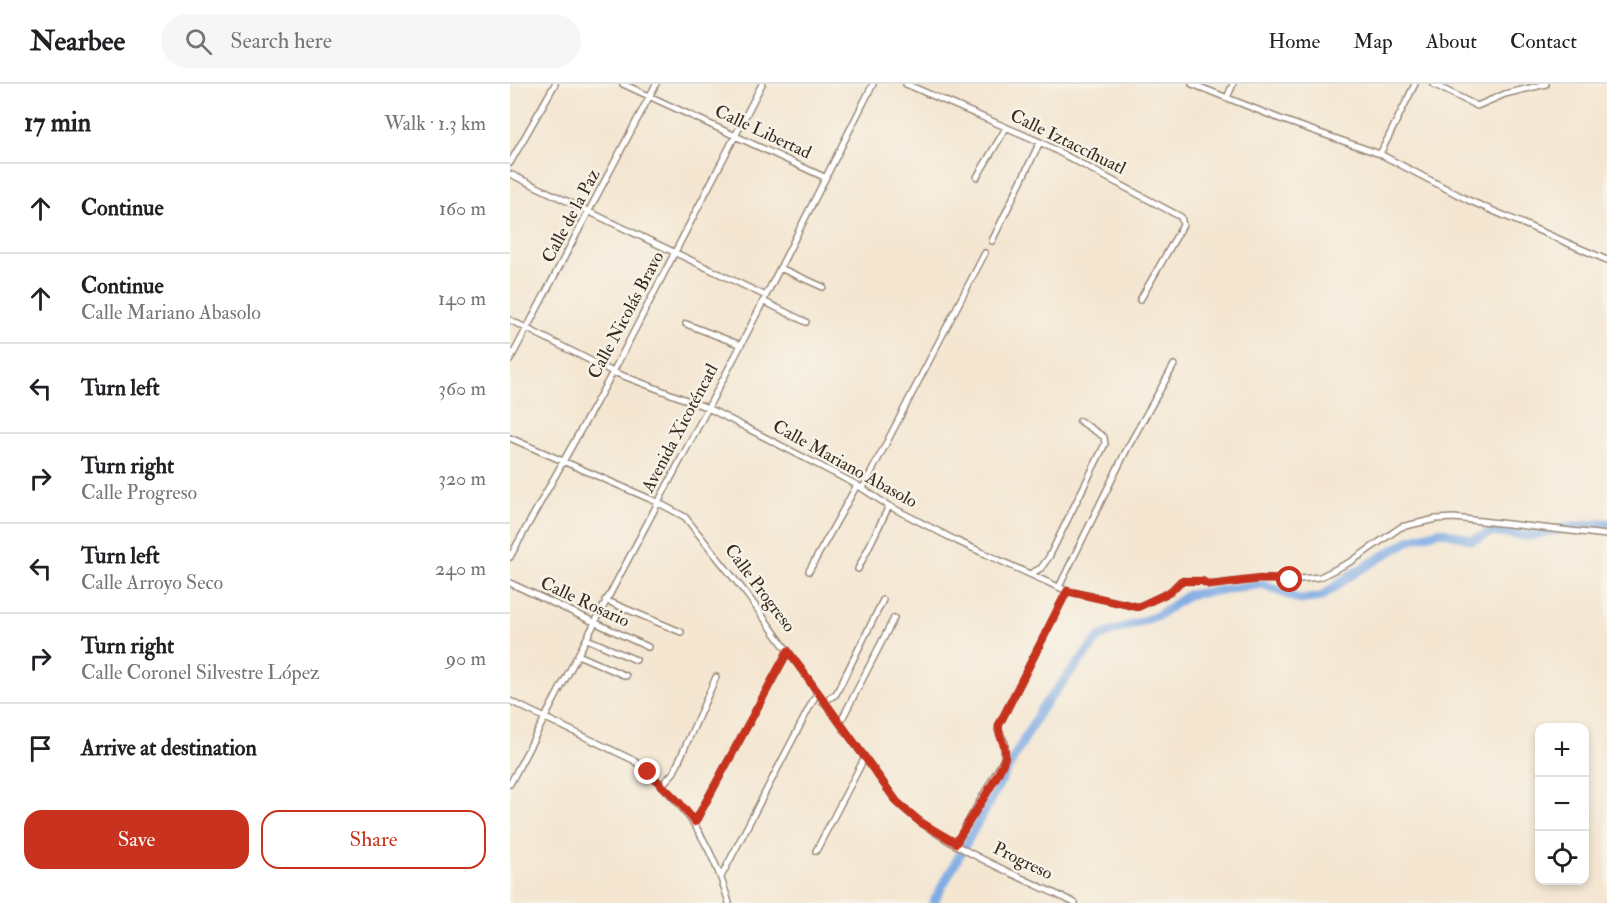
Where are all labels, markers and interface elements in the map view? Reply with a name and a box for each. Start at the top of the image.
search box [161,14,581,68]
text: Nearbee [30,24,125,59]
icon: search [182,25,215,58]
text: Search here [230,27,332,55]
text: Home [1268,28,1320,55]
text: Map [1353,28,1393,55]
text: About [1426,28,1477,55]
text: Contact [1510,28,1577,55]
street label: Calle Libertad [711,100,815,164]
street label: Calle Iztaccíhuatl [1006,104,1130,180]
text: 17 min [24,107,91,139]
text: Walk · 1.3 km [384,111,486,136]
street label: Calle de la Paz [537,165,606,267]
icon: ahead [24,192,57,225]
text: Continue [81,194,164,222]
text: 160 m [439,196,486,221]
street label: Calle Nicolás Bravo [583,247,669,383]
text: Continue [81,272,164,300]
icon: ahead [24,282,57,315]
text: 140 m [438,286,486,311]
text: Calle Mariano Abasolo [81,300,261,325]
street label: Avenida Xicoténcatl [636,359,724,497]
icon: left [24,372,57,405]
text: Turn left [81,374,160,402]
text: 360 m [438,376,486,401]
street label: Calle Mariano Abasolo [769,415,922,513]
text: Turn right [81,452,174,480]
icon: right [24,462,57,495]
text: 320 m [438,466,486,491]
text: Calle Progreso [81,480,197,505]
street label: Calle Progreso [719,539,801,637]
text: Turn left [81,542,160,570]
icon: left [24,552,57,585]
text: 240 m [435,556,486,581]
route start [1276,566,1302,592]
text: Calle Arroyo Seco [81,570,223,595]
street label: Calle Rosario [537,571,634,633]
text: Turn right [81,632,174,660]
icon: right [24,642,57,675]
text: 90 m [446,646,486,671]
text: Calle Coronel Silvestre López [81,660,320,685]
map controls [1535,723,1589,885]
button: + [1535,723,1589,777]
icon: arrive [24,732,57,765]
text: Arrive at destination [81,734,257,762]
route end [634,758,660,784]
button: − [1535,777,1589,831]
button: Save [24,810,249,869]
button: Share [261,810,486,869]
button: locate [1535,831,1589,885]
street label: Progreso [989,837,1057,885]

